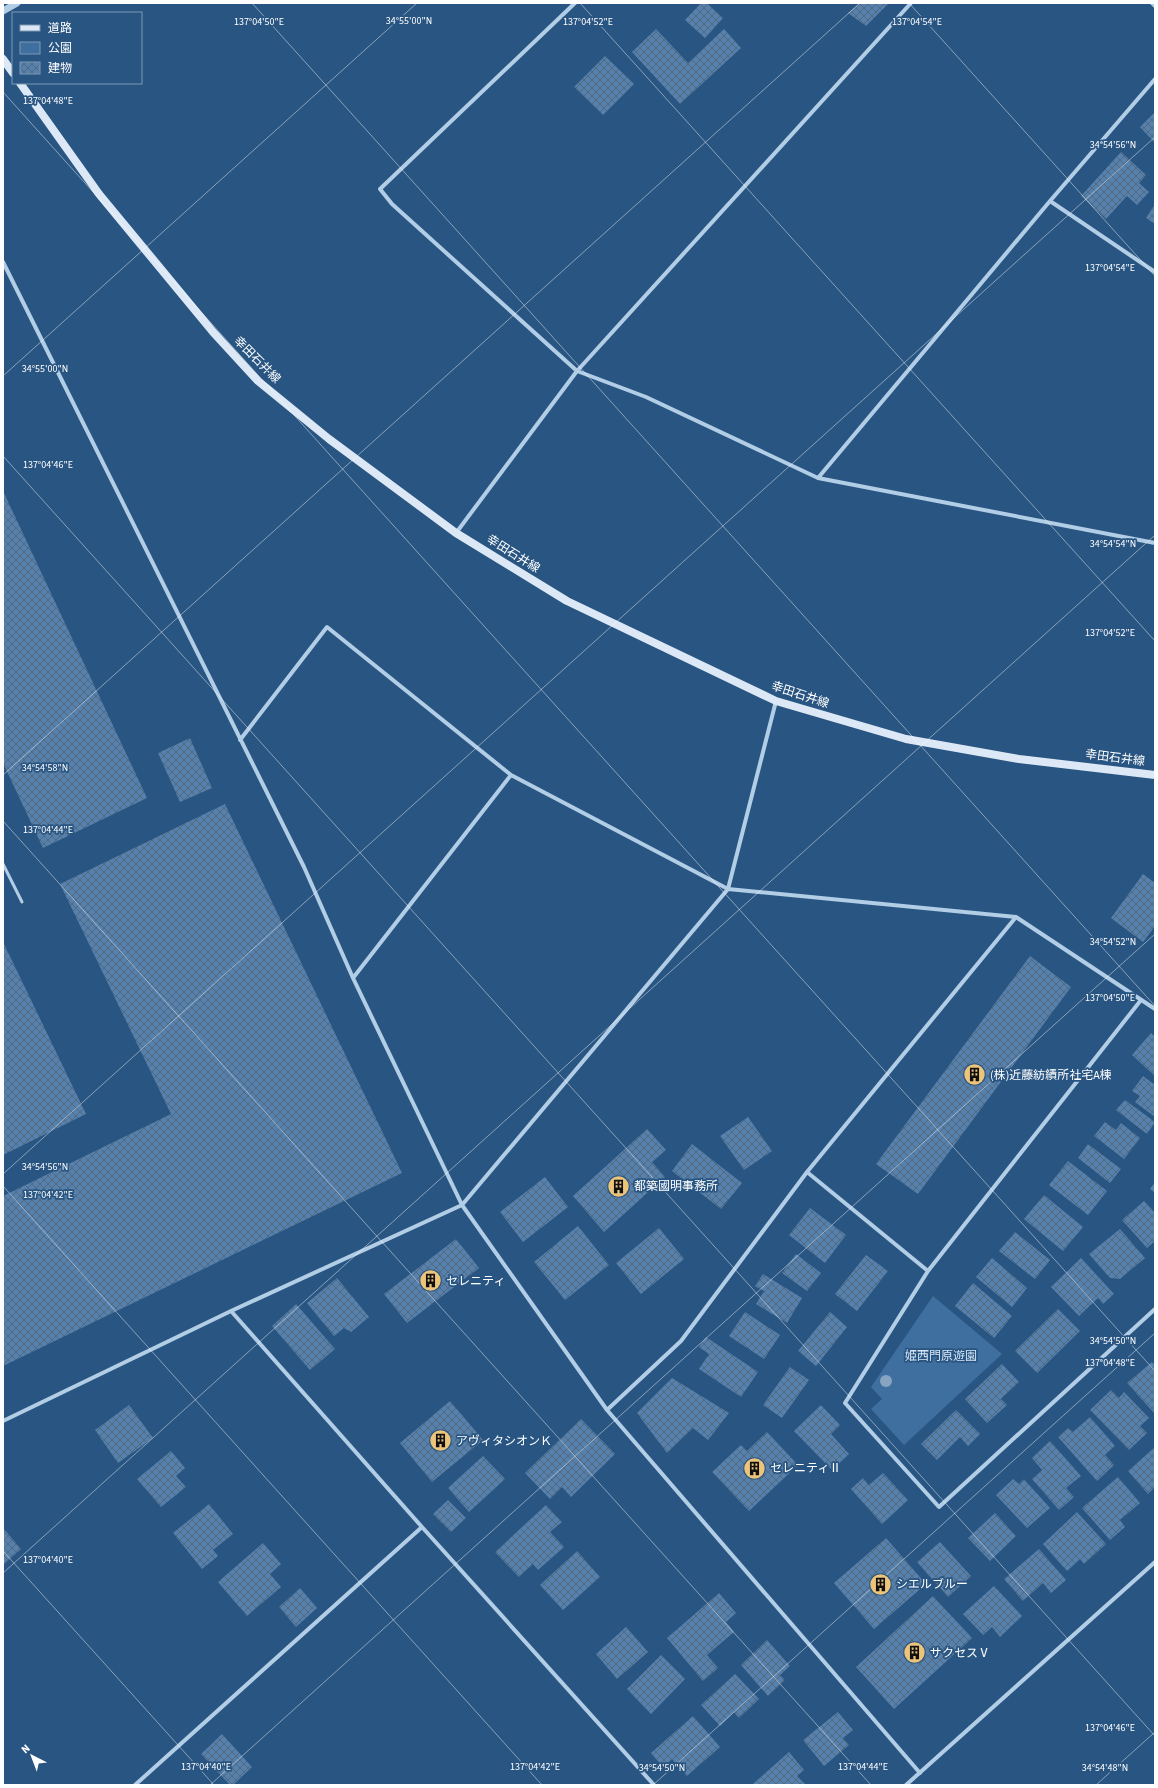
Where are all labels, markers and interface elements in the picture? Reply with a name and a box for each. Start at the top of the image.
legend [12,12,142,84]
text: 34°55'00"N [386,14,432,28]
text: 137°04'50"E [234,15,284,29]
text: 137°04'52"E [563,15,613,29]
text: 137°04'54"E [892,15,942,29]
text: 道路 [48,20,72,37]
text: 公園 [48,40,72,57]
text: 建物 [48,60,72,77]
text: 137°04'48"E [23,94,73,108]
text: 34°54'56"N [1090,138,1136,152]
text: 137°04'54"E [1085,261,1135,275]
street label: 幸田石井線 [230,333,284,387]
text: 34°55'00"N [22,362,68,376]
text: 137°04'46"E [23,458,73,472]
street label: 幸田石井線 [483,531,543,577]
text: 34°54'54"N [1090,537,1136,551]
text: 137°04'52"E [1085,626,1135,640]
street label: 幸田石井線 [769,678,831,712]
street label: 幸田石井線 [1084,746,1146,770]
text: 34°54'58"N [22,761,68,775]
text: 137°04'44"E [23,823,73,837]
text: 34°54'52"N [1090,935,1136,949]
text: 137°04'50"E [1085,991,1135,1005]
building icon: (株)近藤紡績所社宅A棟 [961,1062,987,1088]
place label: (株)近藤紡績所社宅A棟 [990,1067,1112,1084]
text: 34°54'56"N [22,1160,68,1174]
building icon: 都築國明事務所 [606,1173,632,1199]
place label: 都築國明事務所 [634,1178,718,1195]
text: 137°04'42"E [23,1188,73,1202]
building icon: セレニティ [418,1268,444,1294]
place label: セレニティ [446,1273,505,1290]
text: 34°54'50"N [1090,1334,1136,1348]
park label: 姫西門原遊園 [905,1348,977,1365]
text: 137°04'48"E [1085,1356,1135,1370]
building icon: アヴィタシオンＫ [428,1428,454,1454]
place label: アヴィタシオンＫ [456,1433,552,1450]
building icon: セレニティⅡ [742,1455,768,1481]
place label: セレニティⅡ [770,1460,841,1477]
text: 137°04'40"E [23,1553,73,1567]
building icon: シエルブルー [867,1571,893,1597]
place label: シエルブルー [896,1576,968,1593]
building icon: サクセスⅤ [901,1640,927,1666]
place label: サクセスⅤ [930,1645,990,1662]
text: 137°04'46"E [1085,1721,1135,1735]
north arrow [12,1736,52,1776]
text: N [18,1741,33,1757]
text: 137°04'40"E [181,1760,231,1774]
text: 137°04'42"E [510,1760,560,1774]
text: 137°04'44"E [838,1760,888,1774]
text: 34°54'50"N [639,1761,685,1775]
text: 34°54'48"N [1082,1761,1128,1775]

